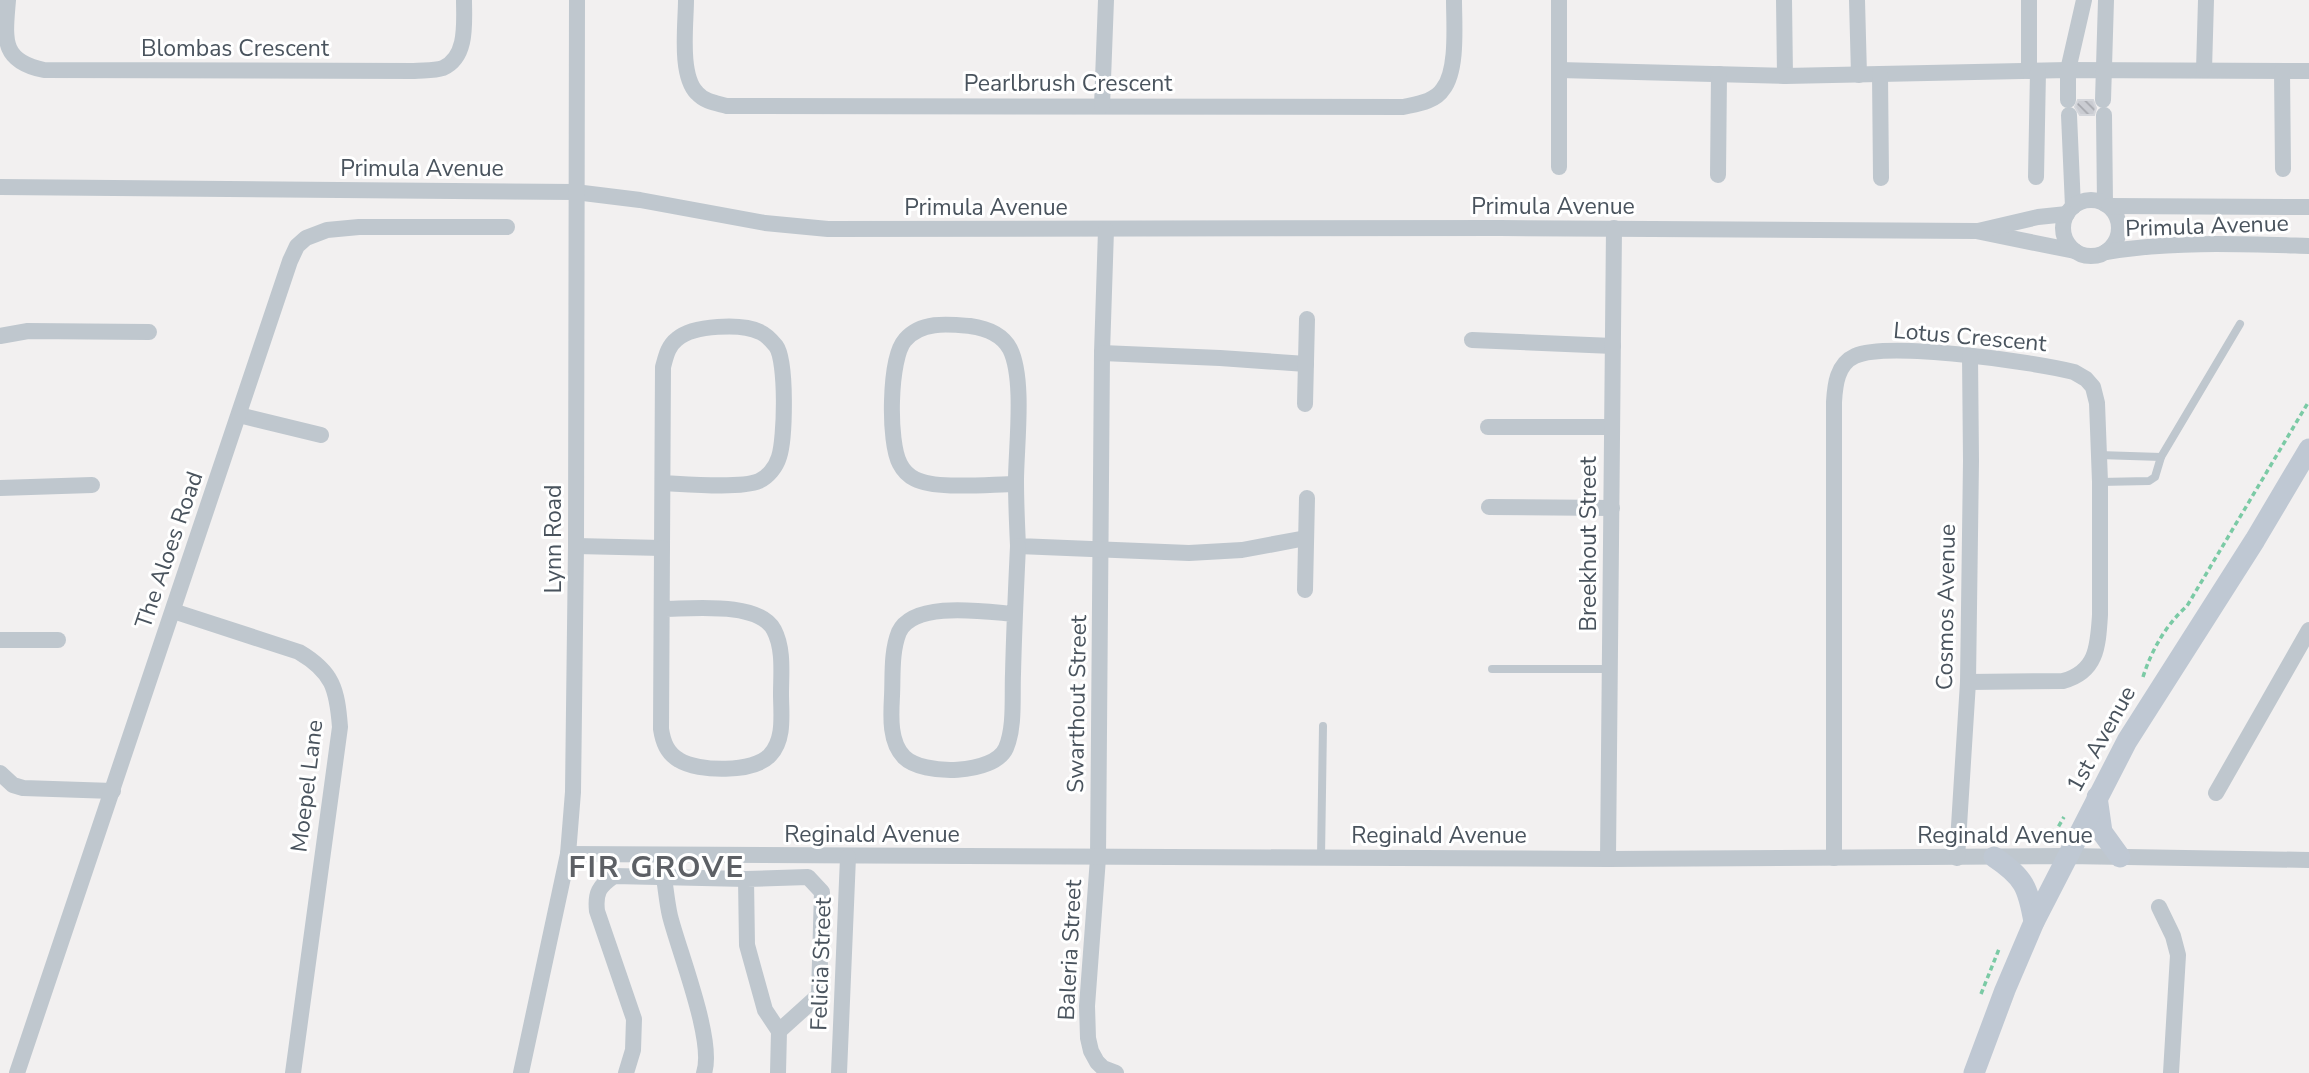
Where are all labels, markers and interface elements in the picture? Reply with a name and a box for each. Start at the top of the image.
street label: Blombas Crescent [141,33,330,64]
street label: Pearlbrush Crescent [964,68,1173,99]
street label: Primula Avenue [340,153,504,184]
street label: Primula Avenue [1471,191,1635,222]
street label: Primula Avenue [904,192,1068,223]
street label: Primula Avenue [2125,208,2289,244]
street label: Lotus Crescent [1892,315,2049,359]
street label: Breekhout Street [1573,456,1604,632]
street label: The Aloes Road [128,467,210,633]
street label: Lynn Road [538,485,569,593]
street label: Cosmos Avenue [1929,524,1963,690]
street label: Swarthout Street [1060,614,1094,793]
street label: 1st Avenue [2059,680,2143,798]
street label: Moepel Lane [284,718,330,854]
street label: Reginald Avenue [784,819,960,850]
street label: Reginald Avenue [1351,820,1527,851]
street label: Reginald Avenue [1917,820,2093,851]
district label: FIR GROVE [569,847,745,888]
street label: Baleria Street [1051,878,1089,1021]
street label: Felicia Street [803,896,839,1031]

